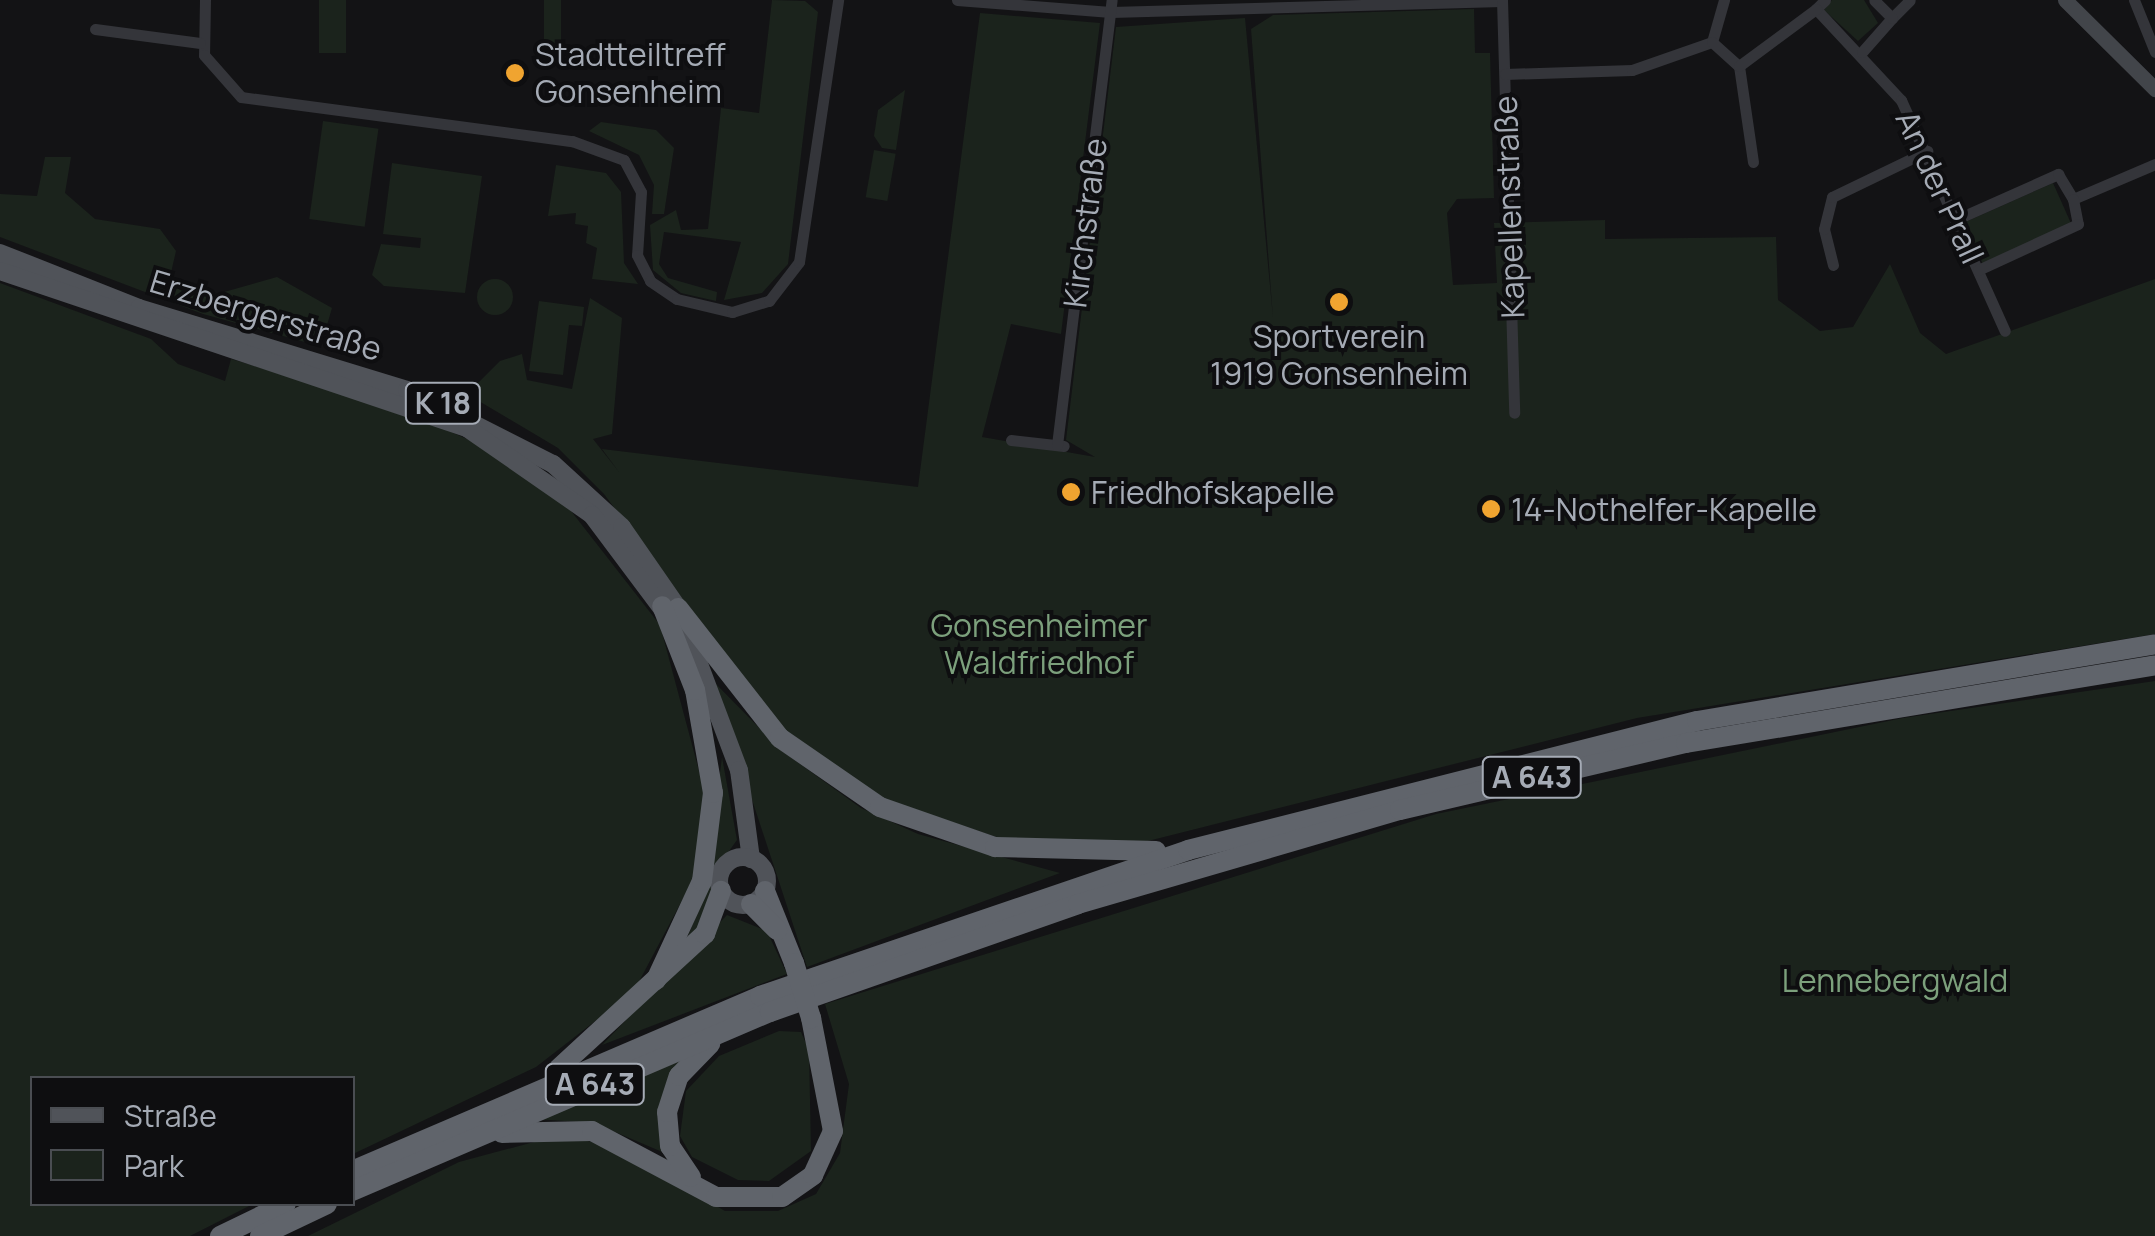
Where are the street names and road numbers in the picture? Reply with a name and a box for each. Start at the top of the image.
street label: Kapellenstraße [1486,95,1532,319]
street label: An der Prall [1888,104,1992,270]
street label: Kirchstraße [1056,136,1114,310]
street label: Erzbergerstraße [146,262,386,368]
road number: K 18 [403,378,483,428]
road number: A 643 [1480,752,1584,802]
road number: A 643 [542,1059,648,1109]

